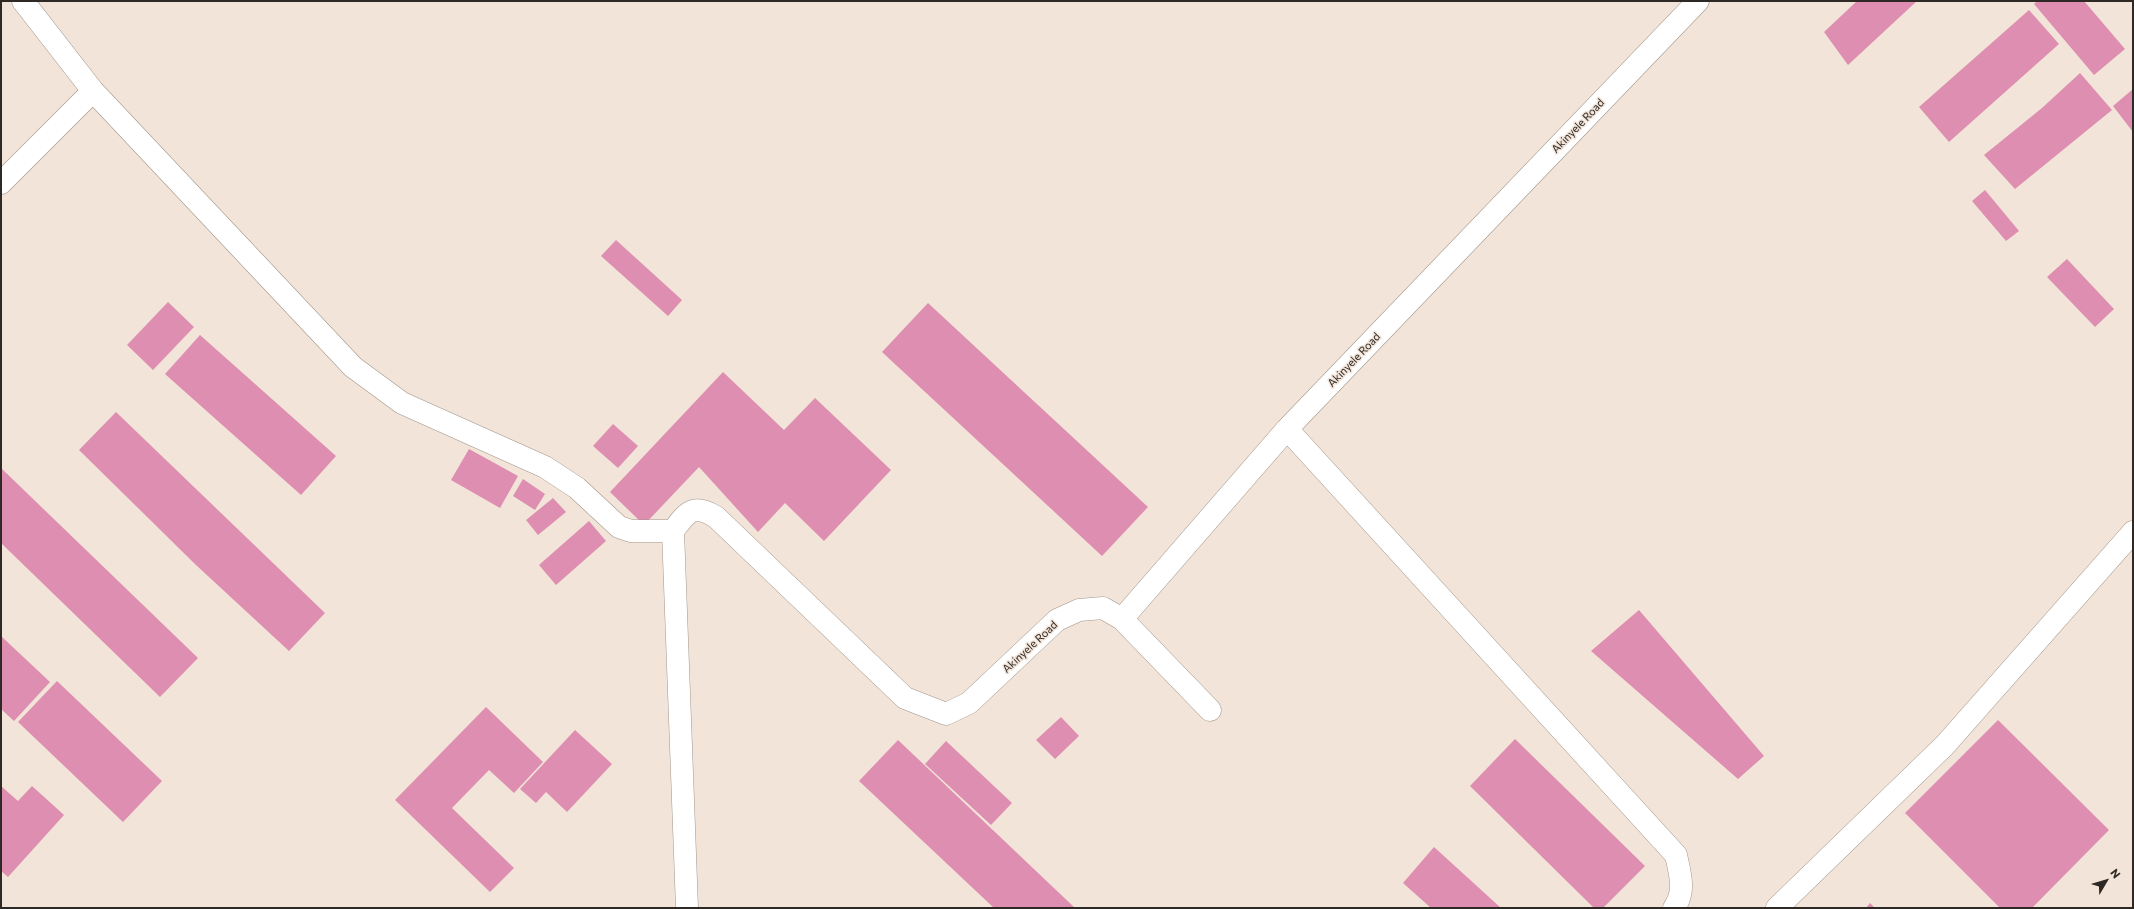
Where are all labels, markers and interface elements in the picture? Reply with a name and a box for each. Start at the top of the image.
street label: Akinyele Road [1549,96,1607,156]
street label: Akinyele Road [1325,330,1383,390]
street label: Akinyele Road [1000,618,1060,676]
north arrow [2086,861,2126,901]
text: N [2108,866,2124,881]

